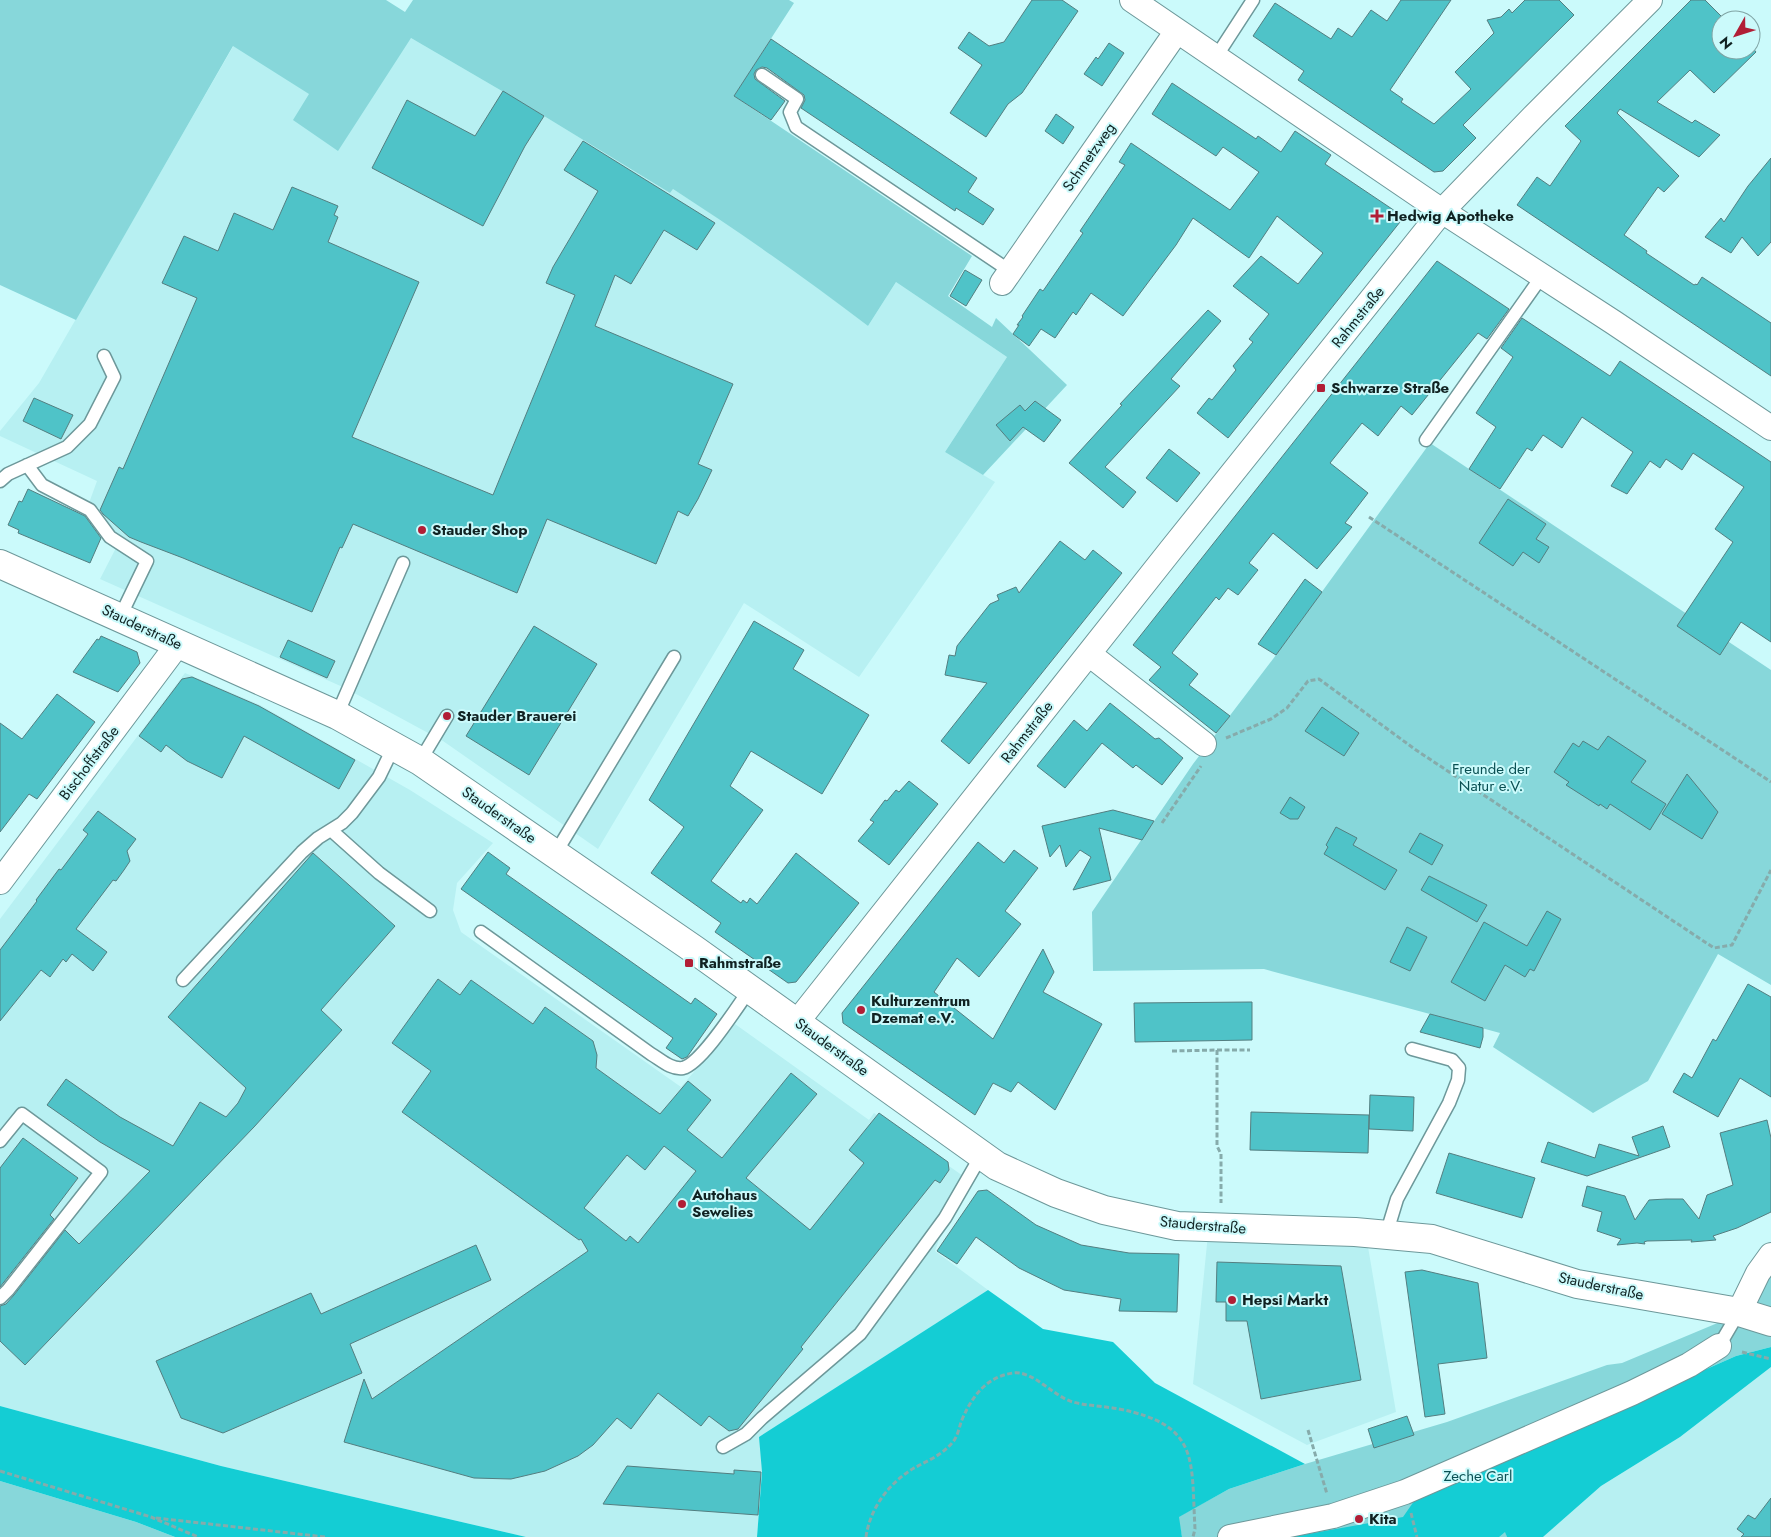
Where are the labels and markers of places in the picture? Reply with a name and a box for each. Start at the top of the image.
place label: Hedwig Apotheke [1387,205,1514,227]
marker: Hedwig Apotheke [1371,210,1383,222]
place label: Schwarze Straße [1331,377,1450,399]
marker: Schwarze Straße [1315,382,1327,394]
place label: Stauder Shop [432,519,527,541]
marker: Stauder Shop [416,524,428,536]
place label: Stauder Brauerei [457,705,576,727]
marker: Stauder Brauerei [441,710,453,722]
place label: Rahmstraße [699,952,782,974]
marker: Rahmstraße [683,957,695,969]
place label: Kulturzentrum Dzemat e.V. [871,990,970,1029]
marker: Kulturzentrum Dzemat e.V. [855,1004,867,1016]
place label: Autohaus Sewelies [691,1184,757,1223]
marker: Autohaus Sewelies [676,1198,688,1210]
place label: Hepsi Markt [1242,1289,1328,1311]
marker: Hepsi Markt [1226,1294,1238,1306]
place label: Kita [1369,1508,1396,1530]
marker: Kita [1353,1513,1365,1525]

